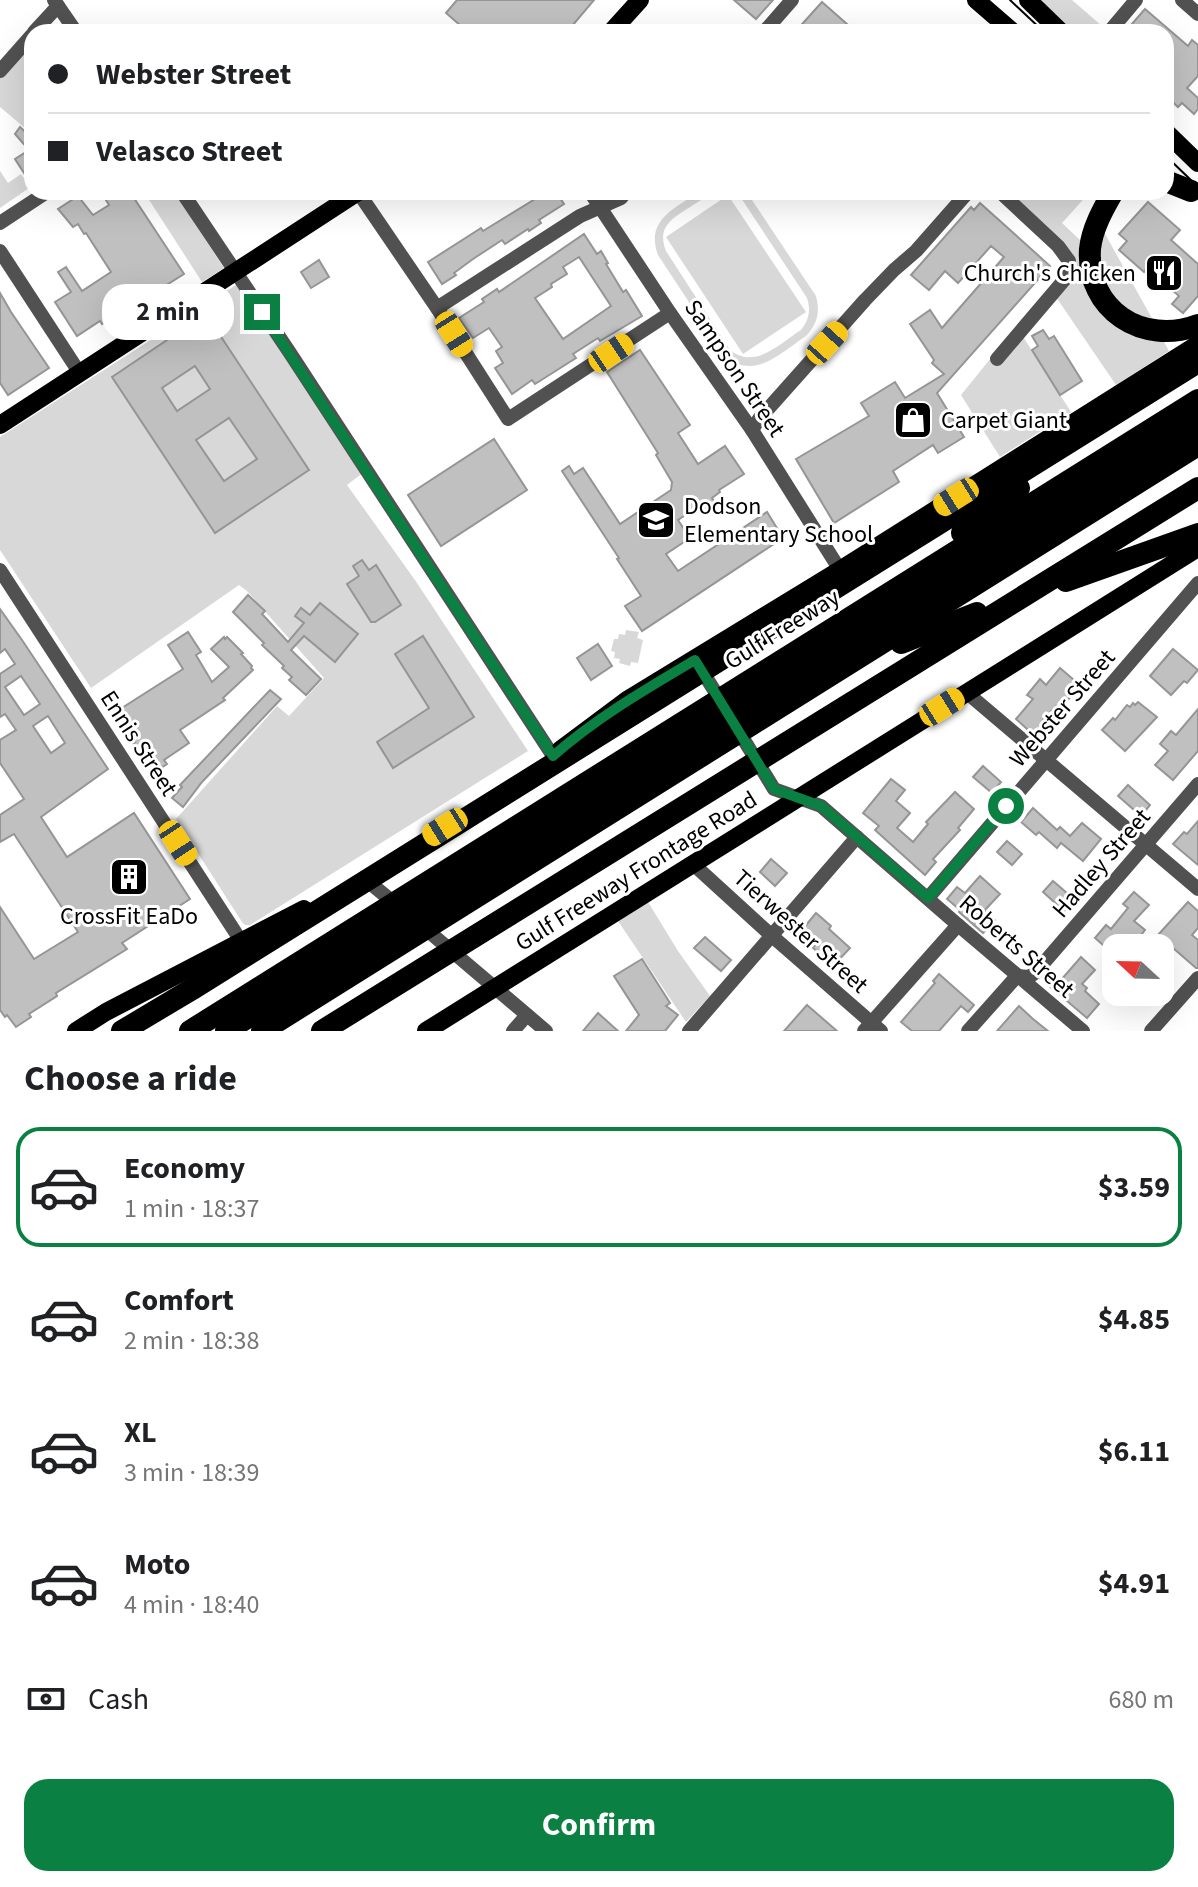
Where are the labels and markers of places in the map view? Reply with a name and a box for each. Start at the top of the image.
restaurant icon: Church's Chicken [1143,252,1185,294]
place label: Church's Chicken [964,256,1136,291]
shop icon: Carpet Giant [892,399,934,441]
place label: Carpet Giant [941,403,1067,438]
place label: Dodson Elementary School [684,489,873,552]
school or university icon: Dodson Elementary School [635,499,677,541]
building icon: CrossFit EaDo [108,856,150,898]
place label: CrossFit EaDo [60,899,198,934]

